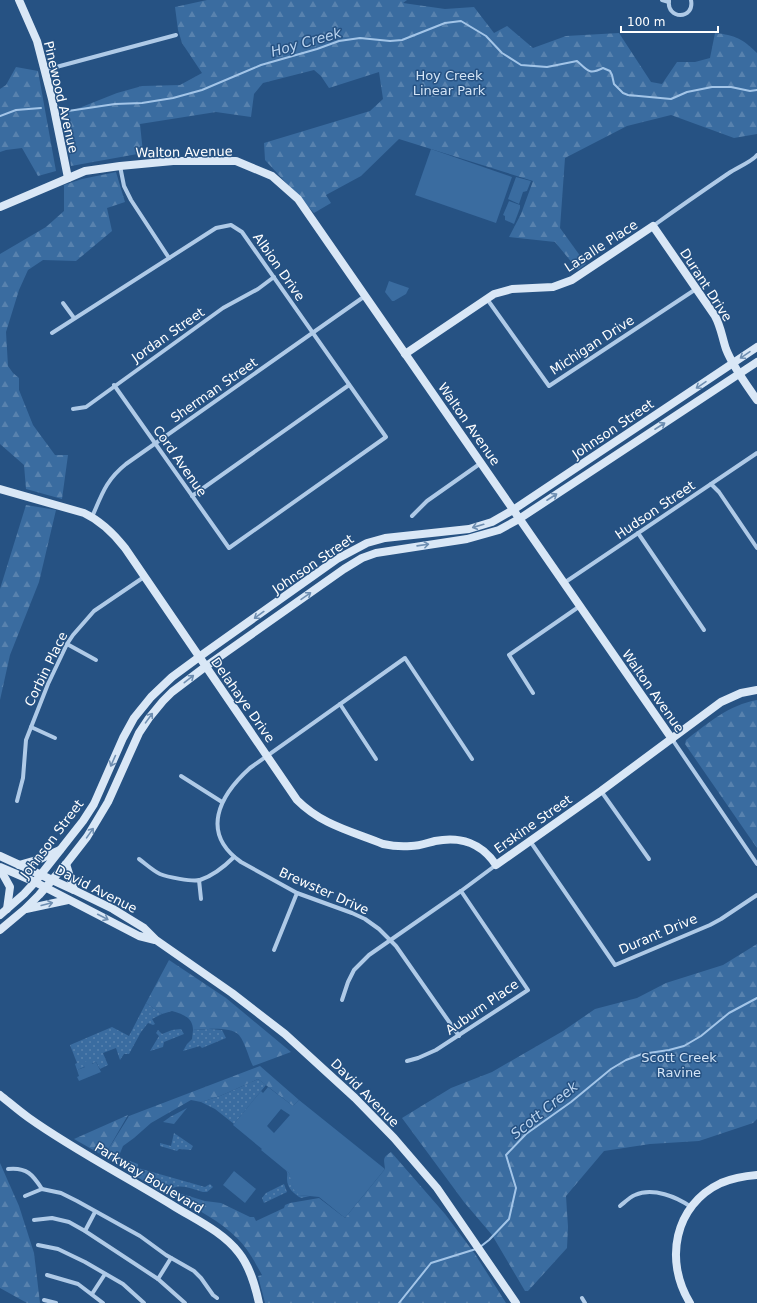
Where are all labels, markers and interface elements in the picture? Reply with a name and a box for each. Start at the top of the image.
scale bar [621,8,718,34]
text: 100 m [627,15,665,29]
water label: Hoy Creek [269,24,344,60]
street label: Pinewood Avenue [41,39,81,155]
park label: Hoy Creek Linear Park [413,68,486,98]
street label: Walton Avenue [135,144,233,160]
street label: Lasalle Place [562,217,640,275]
street label: Albion Drive [250,230,308,304]
street label: Durant Drive [677,246,735,324]
street label: Jordan Street [128,304,207,366]
street label: Michigan Drive [547,312,637,378]
one-way arrow [740,351,751,359]
street label: Sherman Street [168,355,260,425]
street label: Walton Avenue [435,380,503,468]
one-way arrow [695,381,707,389]
street label: Johnson Street [569,396,657,462]
one-way arrow [654,421,666,429]
street label: Cord Avenue [150,423,210,499]
street label: Hudson Street [612,478,698,542]
one-way arrow [546,493,557,501]
one-way arrow [471,523,484,530]
street label: Johnson Street [269,531,357,597]
one-way arrow [416,541,429,549]
one-way arrow [300,592,311,600]
one-way arrow [254,611,265,619]
street label: Corbin Place [21,629,71,709]
street label: Walton Avenue [619,647,687,735]
street label: Delahaye Drive [208,655,278,745]
one-way arrow [183,675,194,683]
one-way arrow [145,712,153,723]
one-way arrow [109,755,116,767]
street label: Erskine Street [491,792,575,856]
street label: Johnson Street [17,797,87,882]
one-way arrow [86,828,94,839]
street label: David Avenue [53,862,139,916]
street label: Brewster Drive [277,864,371,918]
one-way arrow [40,899,53,907]
street label: Durant Drive [617,911,699,957]
one-way arrow [97,914,109,922]
street label: Auburn Place [443,976,521,1038]
park label: Scott Creek Ravine [641,1050,717,1080]
street label: David Avenue [328,1056,402,1130]
water label: Scott Creek [507,1078,581,1142]
street label: Parkway Boulevard [92,1140,206,1216]

